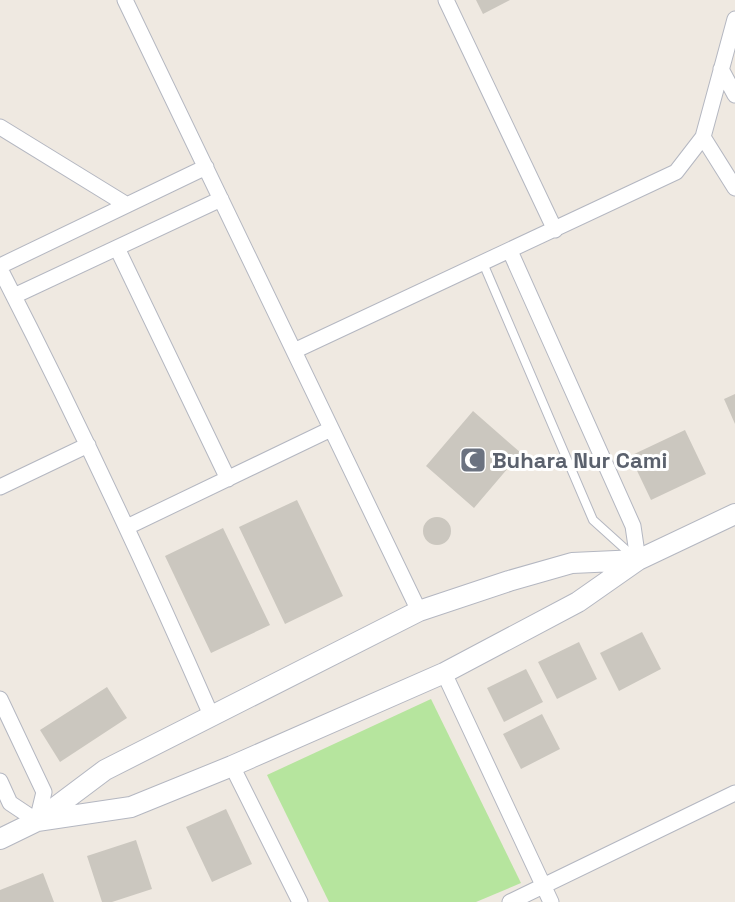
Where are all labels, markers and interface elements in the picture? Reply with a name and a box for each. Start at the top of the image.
mosque icon: Buhara Nur Cami [458,445,488,475]
place label: Buhara Nur Cami [492,446,667,474]

